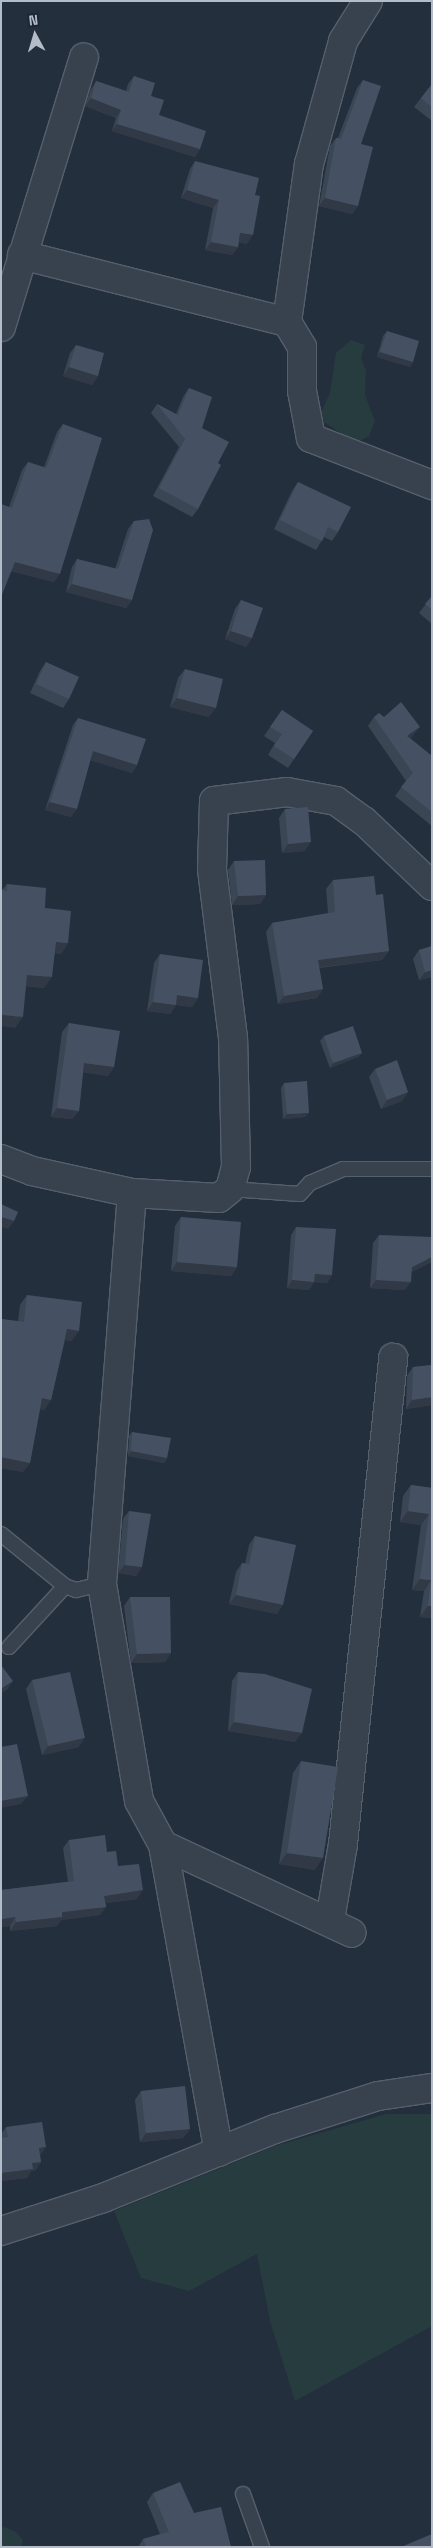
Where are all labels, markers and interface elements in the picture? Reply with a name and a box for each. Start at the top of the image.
north arrow [10,10,60,60]
text: N [28,11,39,30]

